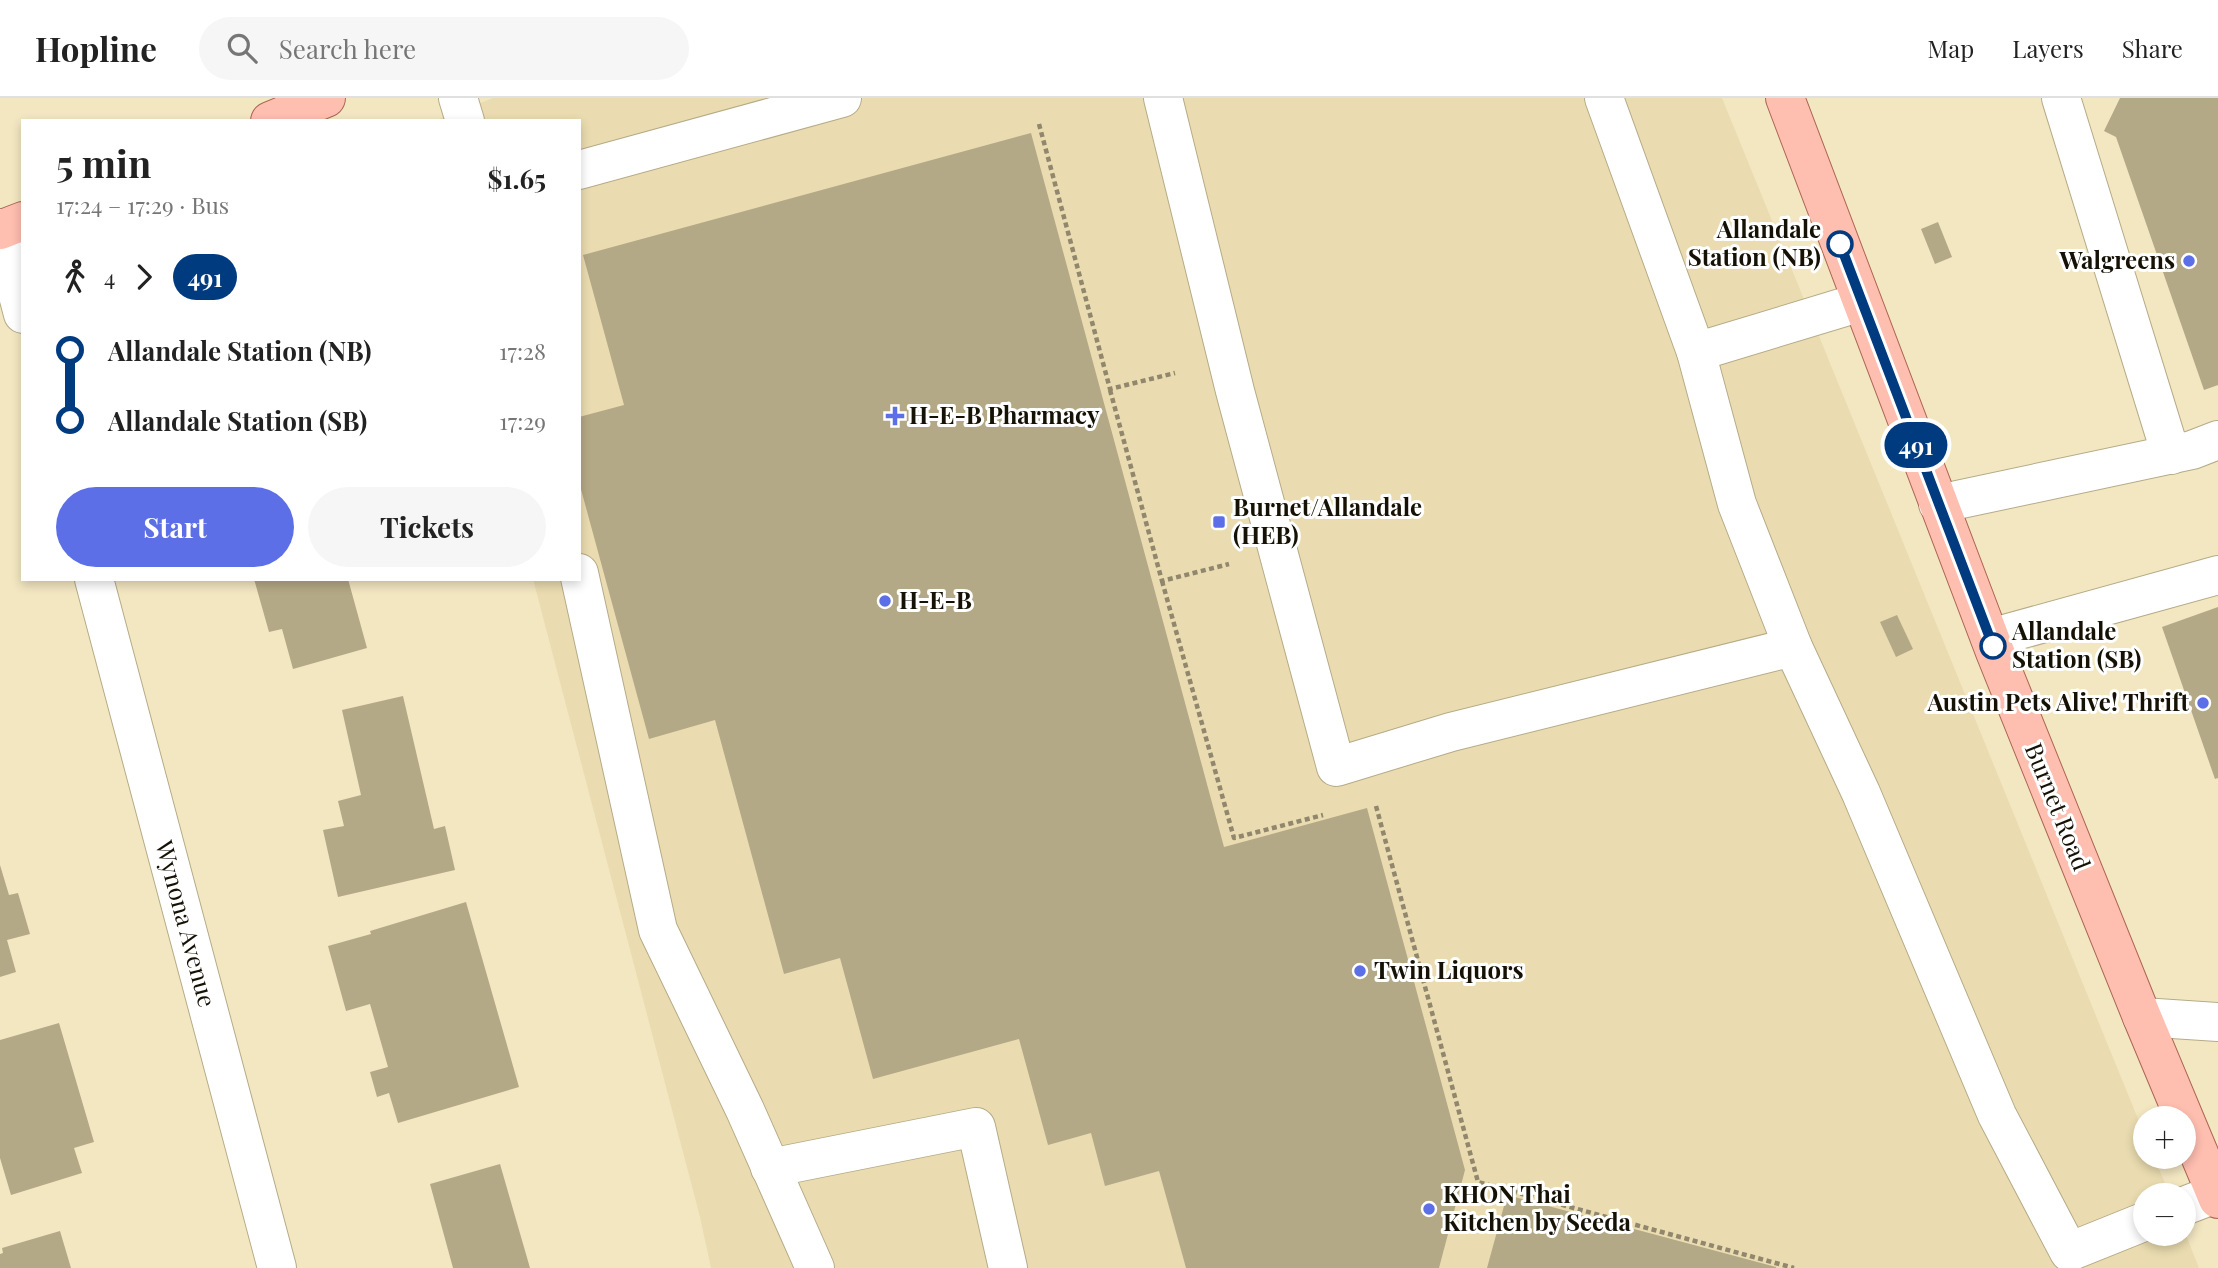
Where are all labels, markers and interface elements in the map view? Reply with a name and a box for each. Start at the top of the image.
search box [199,17,689,80]
text: Hopline [35,26,157,70]
icon: search [223,29,261,67]
text: Search here [279,31,416,66]
text: Map [1928,32,1974,64]
text: Layers [2012,32,2084,64]
text: Share [2122,32,2183,64]
text: 5 min [56,137,151,188]
text: $1.65 [488,161,546,196]
text: 17:24 – 17:29 · Bus [56,189,229,220]
place label: Allandale Station (NB) [1688,212,1821,272]
marker: Allandale Station (NB) [1827,231,1853,257]
place label: Walgreens [2058,243,2175,275]
marker: Walgreens [2181,253,2197,269]
icon: walk [56,258,94,296]
icon: forward [125,258,163,296]
text: 4 [104,261,115,292]
text: 491 [187,261,223,293]
text: Allandale Station (NB) [108,333,372,368]
text: 17:28 [499,335,546,366]
place label: H-E-B Pharmacy [909,398,1100,430]
text: Allandale Station (SB) [108,403,367,438]
text: 17:29 [499,405,546,436]
marker: H-E-B Pharmacy [887,408,903,424]
line badge: 491 [1876,422,1956,468]
text: 491 [1898,429,1934,461]
button: Start [56,487,294,567]
button: Tickets [308,487,546,567]
place label: Burnet/Allandale (HEB) [1233,490,1422,550]
marker: Burnet/Allandale (HEB) [1211,514,1227,530]
place label: H-E-B [899,583,972,615]
marker: H-E-B [877,593,893,609]
place label: Allandale Station (SB) [2011,614,2141,674]
marker: Allandale Station (SB) [1980,633,2006,659]
place label: Austin Pets Alive! Thrift [1926,685,2190,717]
marker: Austin Pets Alive! Thrift [2195,695,2211,711]
street label: Burnet Road [2019,738,2099,875]
street label: Wynona Avenue [149,836,225,1010]
place label: Twin Liquors [1374,953,1523,985]
marker: Twin Liquors [1352,963,1368,979]
map controls [2133,1106,2196,1246]
button: + [2133,1106,2196,1169]
place label: KHON Thai Kitchen by Seeda [1443,1177,1632,1237]
button: − [2133,1183,2196,1246]
marker: KHON Thai Kitchen by Seeda [1421,1201,1437,1217]

